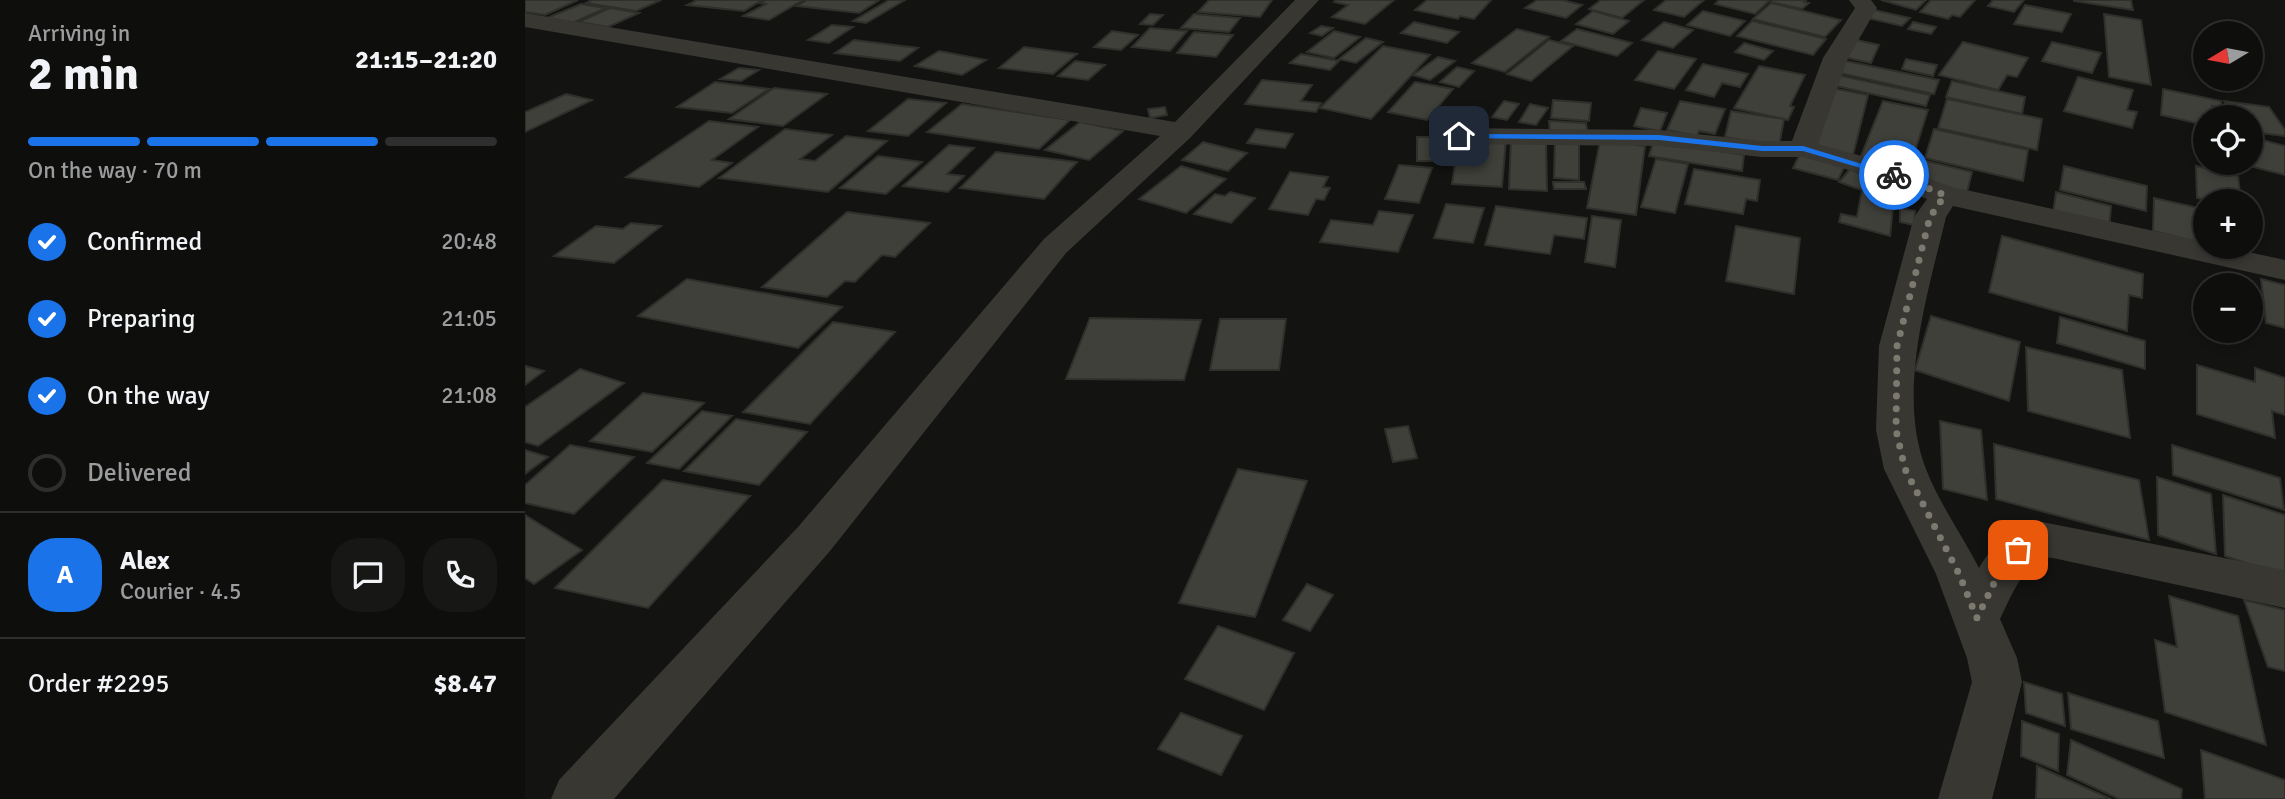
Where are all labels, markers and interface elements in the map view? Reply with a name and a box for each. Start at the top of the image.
text: Arriving in [28,19,130,48]
north arrow [2193,21,2263,91]
map controls [2193,21,2263,343]
text: 21:15–21:20 [355,44,497,76]
text: 2 min [28,46,139,102]
button: locate [2193,105,2263,175]
pin [1429,106,1489,166]
icon: home [1440,117,1478,155]
courier [1859,140,1929,210]
text: On the way · 70 m [28,156,202,185]
icon: bike [1875,156,1913,194]
button: + [2193,189,2263,259]
icon: check [28,223,66,261]
text: Confirmed [87,226,202,258]
text: 20:48 [441,227,497,256]
button: − [2193,273,2263,343]
icon: check [28,300,66,338]
text: Preparing [87,303,195,335]
text: 21:05 [441,304,497,333]
icon: check [28,377,66,415]
text: On the way [87,380,210,412]
text: 21:08 [441,381,497,410]
text: Delivered [87,457,192,489]
pin [1988,520,2048,580]
icon: bag [1999,531,2037,569]
button: chat [331,538,405,612]
button: phone [423,538,497,612]
text: Alex [120,545,170,577]
text: A [57,559,73,591]
text: Courier · 4.5 [120,577,241,606]
text: Order #2295 [28,668,169,700]
text: $8.47 [433,668,497,700]

